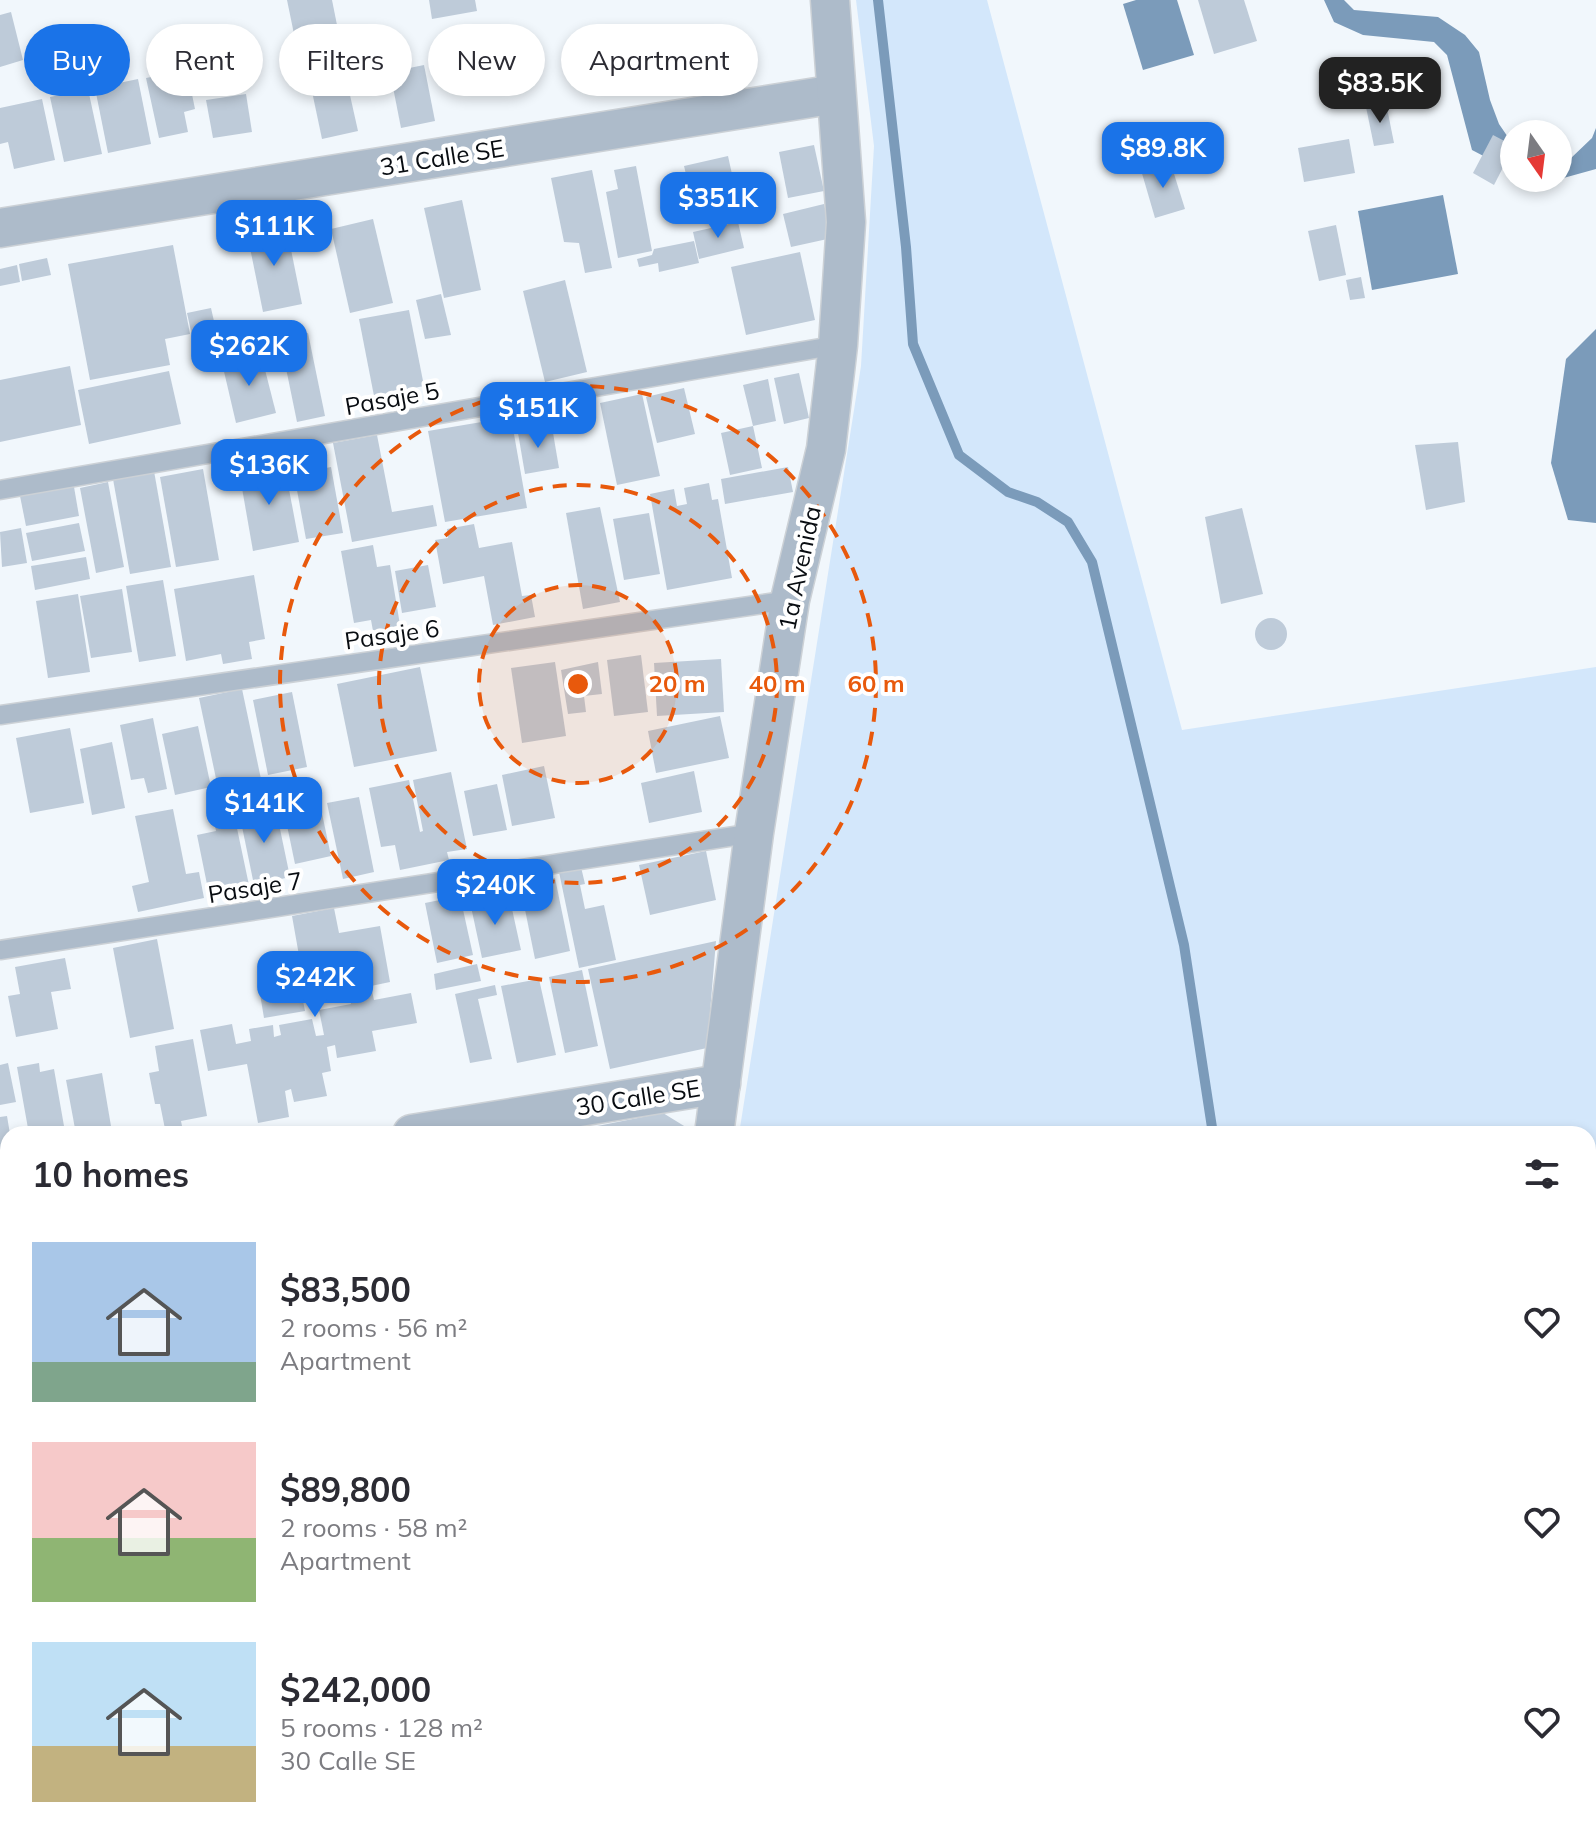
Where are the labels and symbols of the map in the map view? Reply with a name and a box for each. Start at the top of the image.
pin: $83.5K [1315,57,1445,125]
north arrow [1500,120,1572,192]
pin: $89.8K [1098,122,1228,190]
street label: 31 Calle SE [378,132,506,182]
pin: $351K [662,172,774,240]
pin: $111K [218,200,330,268]
pin: $262K [193,320,305,388]
street label: Pasaje 5 [343,375,441,421]
pin: $151K [482,382,594,450]
pin: $136K [213,439,325,507]
street label: 1a Avenida [771,503,827,633]
street label: Pasaje 6 [343,613,441,655]
text: 20 m [649,668,705,698]
text: 40 m [749,668,805,698]
text: 60 m [848,668,904,698]
centre of rings [564,670,592,698]
pin: $141K [208,777,320,845]
pin: $240K [439,859,551,927]
street label: Pasaje 7 [206,865,304,909]
pin: $242K [259,951,371,1019]
street label: 30 Calle SE [574,1072,702,1122]

